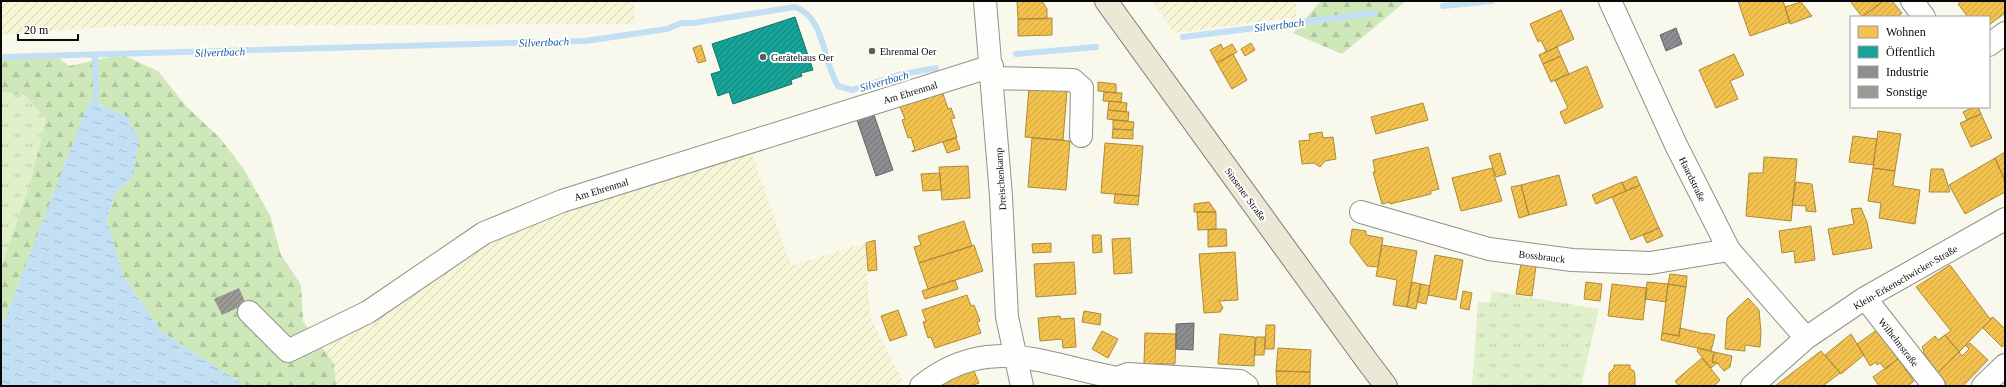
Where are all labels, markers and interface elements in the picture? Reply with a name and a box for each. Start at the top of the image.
scale bar [18,16,78,42]
water label: Silvertbach [1253,16,1305,34]
legend [1850,16,1990,108]
text: 20 m [24,23,49,37]
text: Wohnen [1886,25,1926,39]
water label: Silvertbach [519,35,570,49]
water label: Silvertbach [195,45,246,59]
text: Öffentlich [1886,45,1935,59]
marker: Ehrenmal Oer [867,46,877,56]
place label: Ehrenmal Oer [880,46,937,57]
marker: Gerätehaus Oer [758,52,768,62]
place label: Gerätehaus Oer [771,52,834,63]
text: Industrie [1886,65,1929,79]
water label: Silvertbach [858,68,910,94]
street label: Am Ehrenmal [882,79,939,106]
text: Sonstige [1886,85,1927,99]
street label: Dreischenkamp [993,147,1008,211]
street label: Haardstraße [1677,155,1708,204]
street label: Sinsener Straße [1223,166,1269,223]
street label: Am Ehrenmal [573,176,630,203]
street label: Klein-Erkenschwicker-Straße [1851,243,1960,312]
street label: Bossbrauck [1518,248,1566,265]
street label: Wilhelmstraße [1876,316,1921,369]

